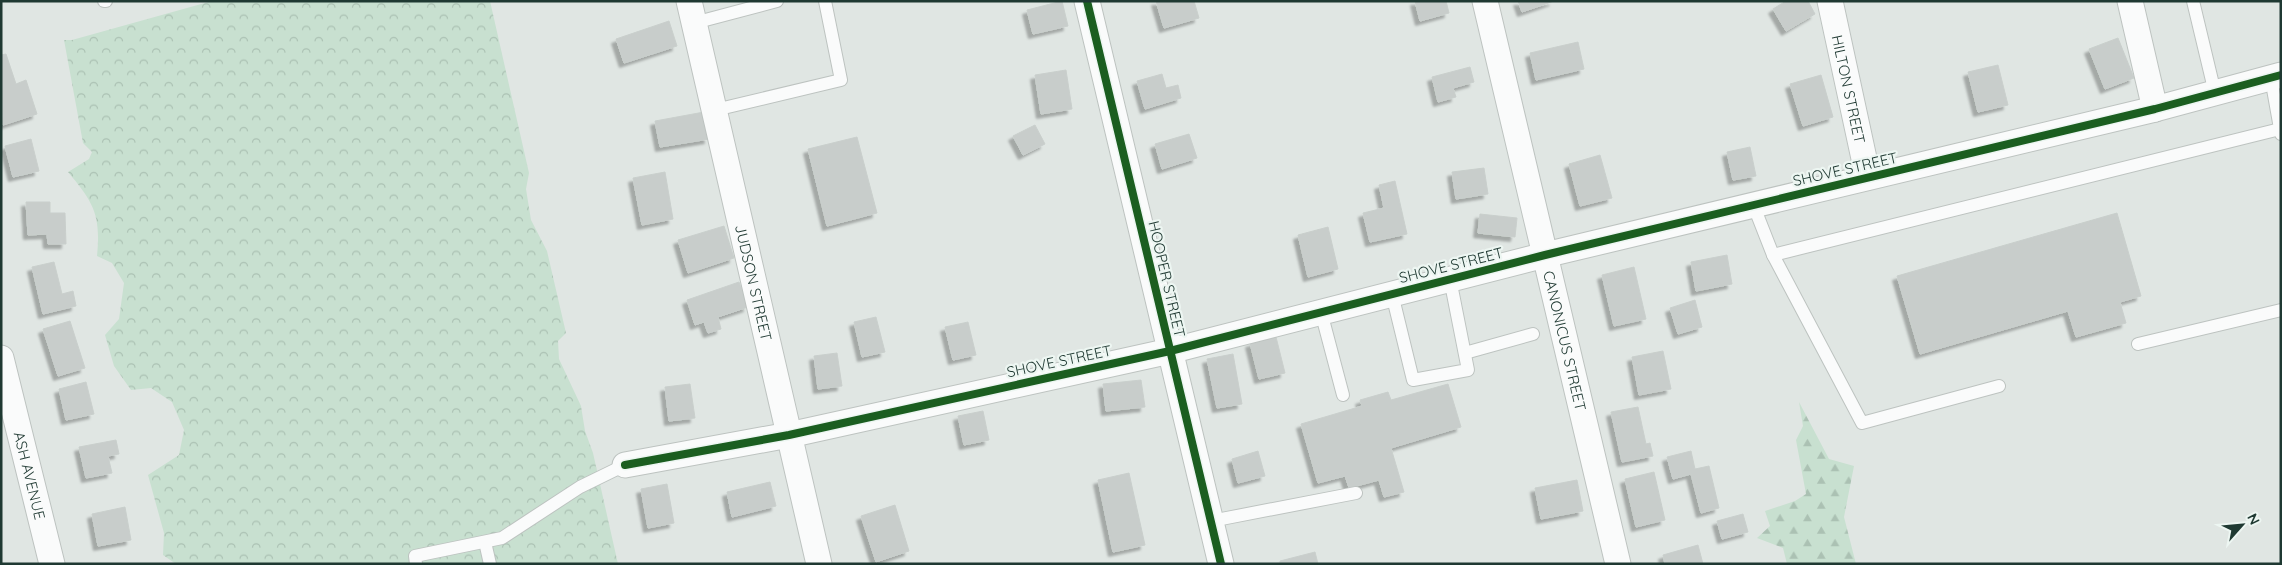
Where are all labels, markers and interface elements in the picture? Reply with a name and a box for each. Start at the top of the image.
street label: HILTON STREET [1828,33,1870,145]
street label: SHOVE STREET [1791,148,1899,190]
street label: HOOPER STREET [1144,219,1190,339]
street label: JUDSON STREET [731,223,777,343]
street label: SHOVE STREET [1397,243,1505,287]
street label: CANONICUS STREET [1540,269,1591,413]
street label: SHOVE STREET [1005,341,1113,381]
street label: ASH AVENUE [10,429,50,521]
north arrow [2217,500,2267,550]
text: N [2243,510,2264,528]

